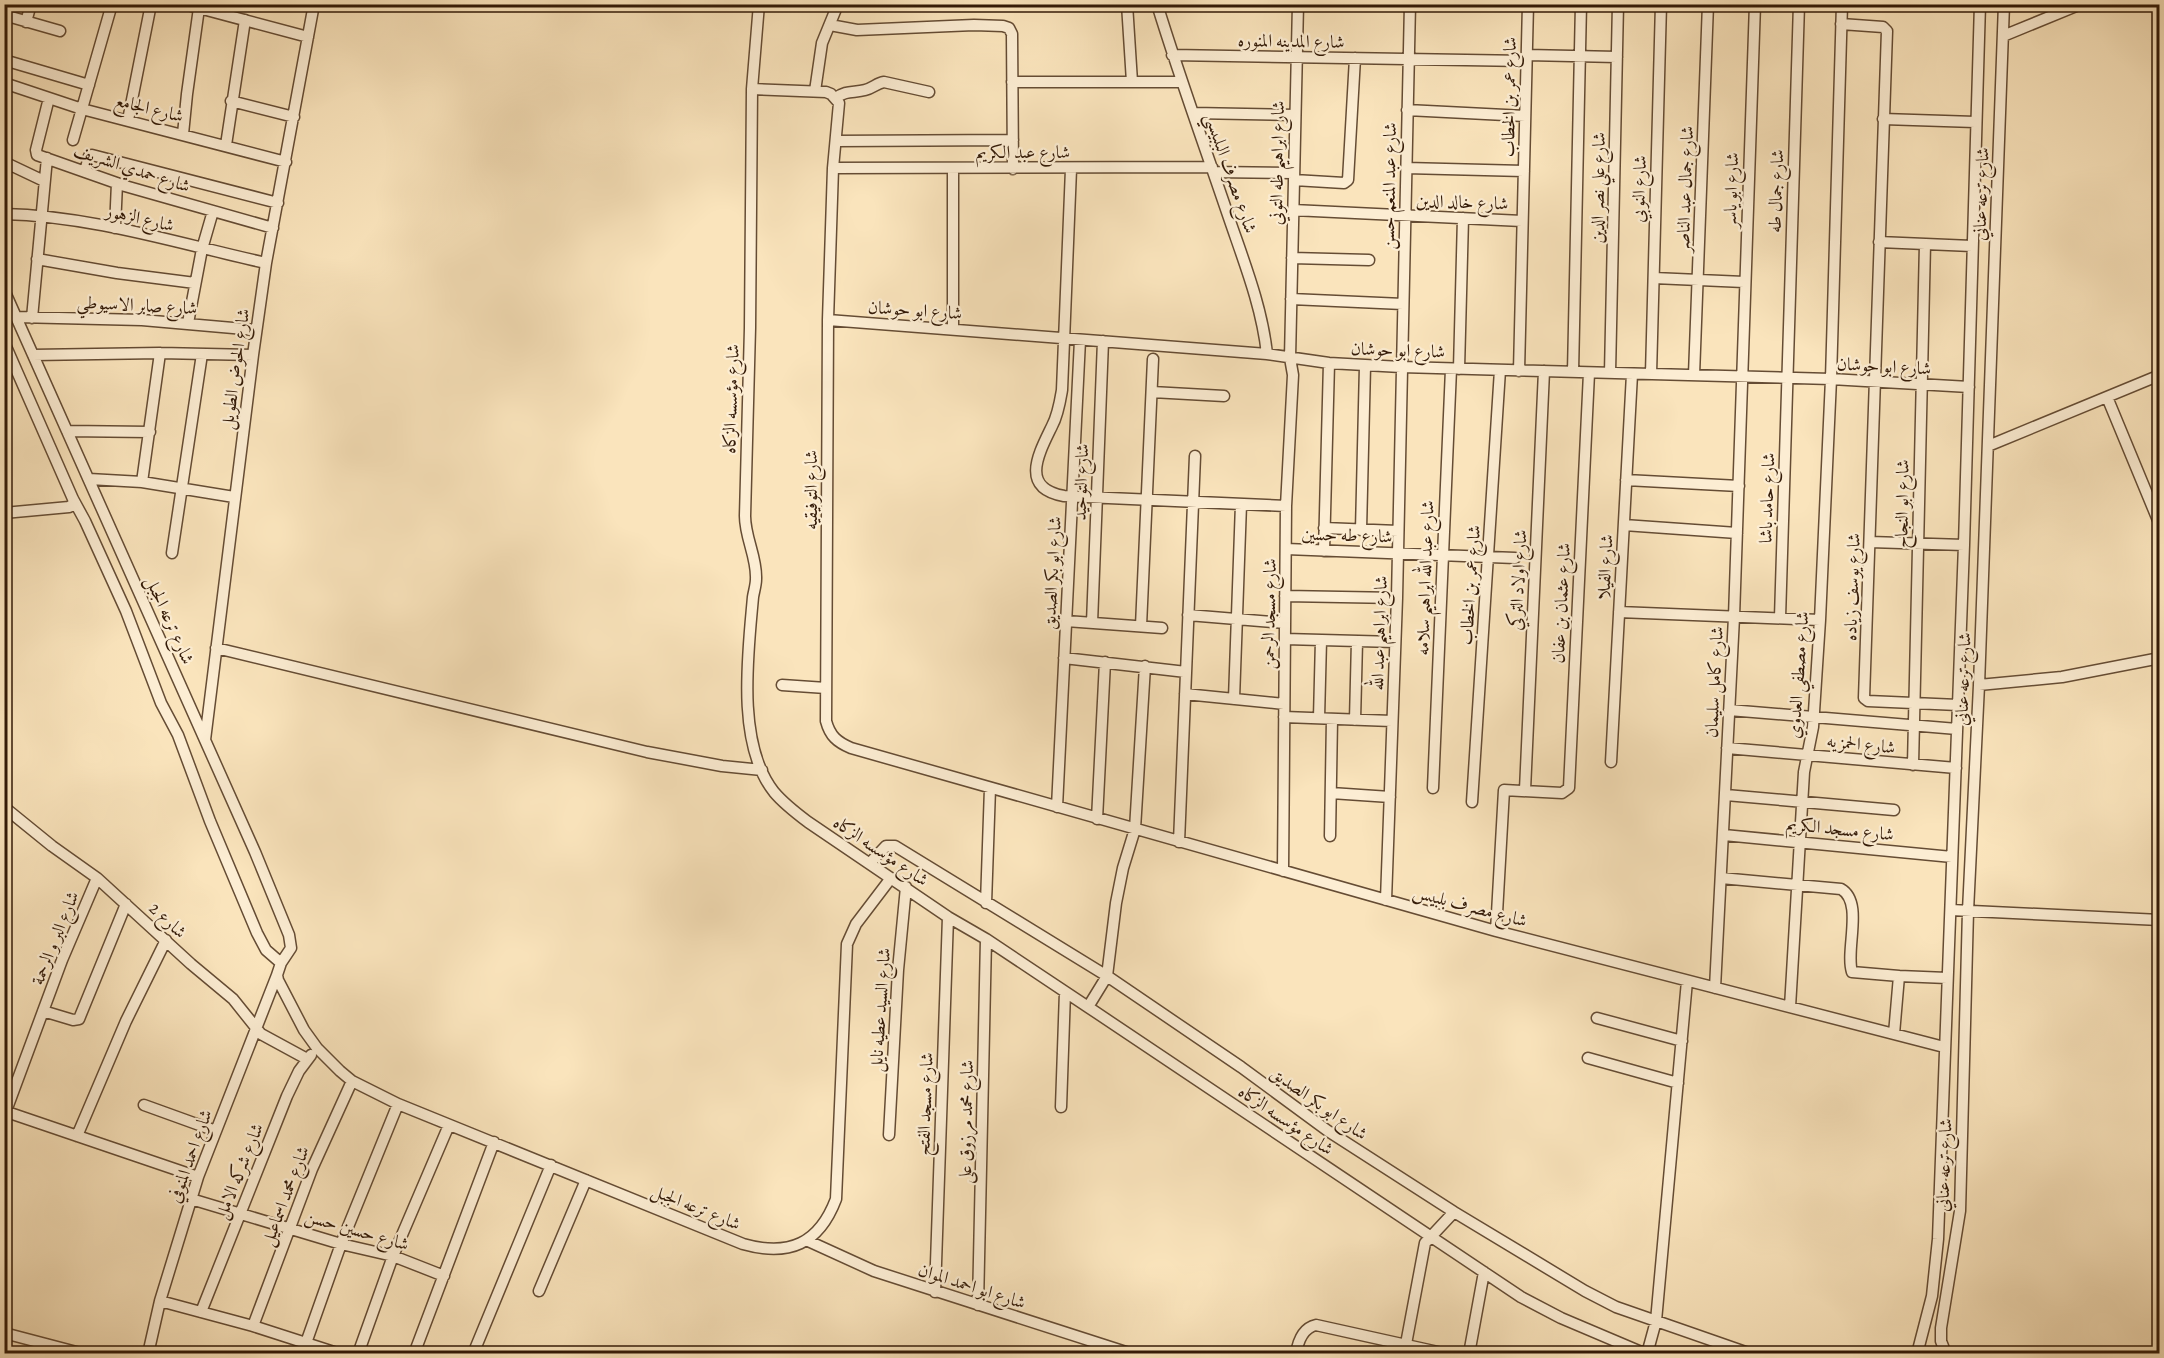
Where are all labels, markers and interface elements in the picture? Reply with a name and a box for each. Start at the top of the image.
street label: شارع المدينه المنوره [1237,28,1345,57]
street label: شارع عمر بن الخطاب [1496,37,1525,157]
street label: شارع الجامع [111,88,186,132]
street label: شارع ابراهيم طه التوني [1264,101,1296,226]
street label: شارع مصرف البلبيسي [1194,110,1263,238]
street label: شارع عبد المنعم حسن [1376,122,1407,250]
street label: شارع جمال عبد الناصر [1671,125,1702,255]
street label: شارع علي نصر الدين [1585,132,1616,244]
street label: شارع حمدي الشريف [70,138,193,201]
street label: شارع عبد الكريم [976,140,1070,168]
street label: شارع ترعه عناني [1967,147,1998,241]
street label: شارع جمال طه [1763,149,1792,233]
street label: شارع ابو ياسر [1718,152,1747,230]
street label: شارع النوبي [1626,155,1655,223]
street label: شارع خالد الدين [1415,188,1509,219]
street label: شارع الزهور [101,198,177,240]
street label: شارع صابر الاسيوطي [76,290,198,325]
street label: شارع ابو حوشان [867,295,963,328]
street label: شارع الحوض الطويل [215,307,258,432]
street label: شارع ابو حوشان [1350,336,1446,367]
street label: شارع مؤسسه الزكاه [717,344,748,454]
street label: شارع ابو حوشان [1836,352,1932,383]
street label: شارع التوحيد [1068,443,1097,521]
street label: شارع التوفيقيه [799,450,826,530]
street label: شارع حامد باشا [1753,452,1784,544]
street label: شارع ابو النجاح [1889,459,1919,549]
street label: شارع عبد الله ابراهيم سلامه [1408,500,1446,656]
street label: شارع ابو بكر الصديق [1037,516,1070,631]
street label: شارع طه حسين [1301,521,1393,552]
street label: شارع عمر بن الخطاب [1454,524,1489,646]
street label: شارع اولاد التركي [1503,529,1536,631]
street label: شارع يوسف زياده [1838,533,1869,641]
street label: شارع الفيلا [1591,534,1622,600]
street label: شارع عثمان بن عفان [1546,542,1579,664]
street label: شارع مسجد الرحمن [1256,558,1285,670]
street label: شارع ترعه الجبل [137,572,200,669]
street label: شارع ابراهيم عبد الله [1363,575,1399,691]
street label: شارع مصطفي العدوي [1782,611,1820,740]
street label: شارع كامل سليمان [1699,626,1732,739]
street label: شارع ترعه عناني [1949,632,1980,726]
street label: شارع الحمزيه [1825,728,1897,763]
street label: شارع مؤسسه الزكاه [827,810,933,894]
street label: شارع مسجد الكريم [1785,811,1895,851]
street label: شارع مصرف بلبيس [1409,879,1530,936]
street label: شارع البر و الرحمة [25,888,87,990]
street label: شارع 2 [142,896,192,946]
street label: شارع السيد عطيه نايل [864,947,899,1073]
street label: شارع مسجد الفتح [911,1052,943,1156]
street label: شارع محمد مرزوق على [953,1060,982,1184]
street label: شارع ابو بكر الصديق [1264,1061,1372,1148]
street label: شارع مؤسسه الزكاه [1232,1079,1338,1163]
street label: شارع احمد المنوفي [162,1106,221,1207]
street label: شارع ترعه عناني [1930,1118,1961,1212]
street label: شارع شركه الامل [209,1119,272,1224]
street label: شارع محمد اسماعيل [255,1143,318,1250]
street label: شارع ترعه الجبل [647,1178,744,1239]
street label: شارع حسين حسن [301,1204,412,1259]
street label: شارع ابو احمد الموان [914,1257,1029,1318]

